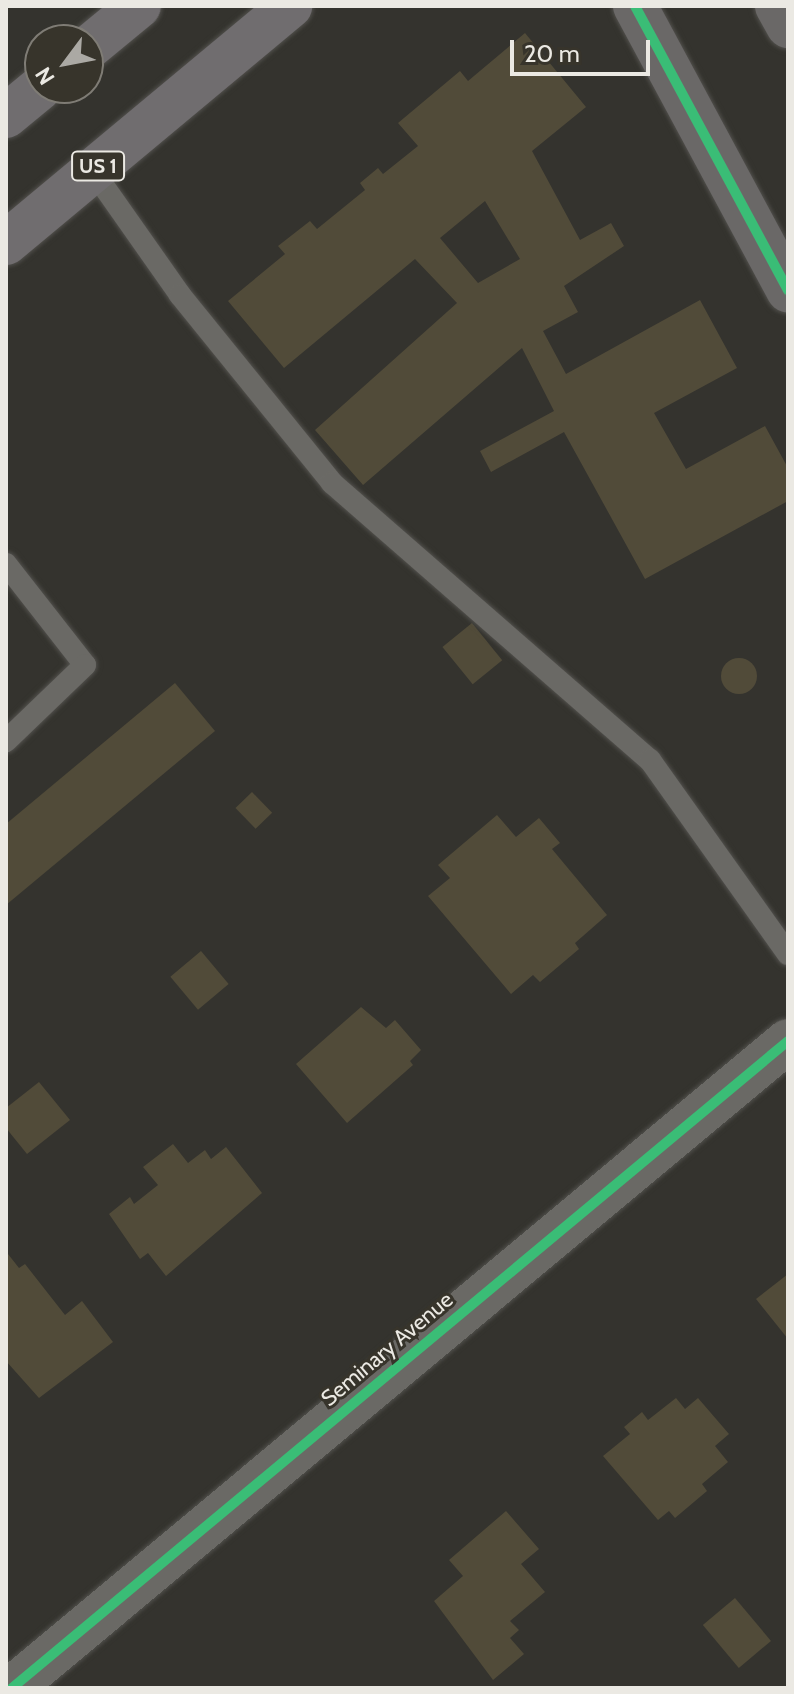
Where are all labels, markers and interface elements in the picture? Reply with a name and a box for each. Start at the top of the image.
north arrow [24,24,104,104]
scale bar [514,24,654,74]
text: 20 m [524,39,580,68]
text: N [29,62,60,90]
road number: US 1 [70,150,126,182]
street label: Seminary Avenue [316,1286,458,1412]

